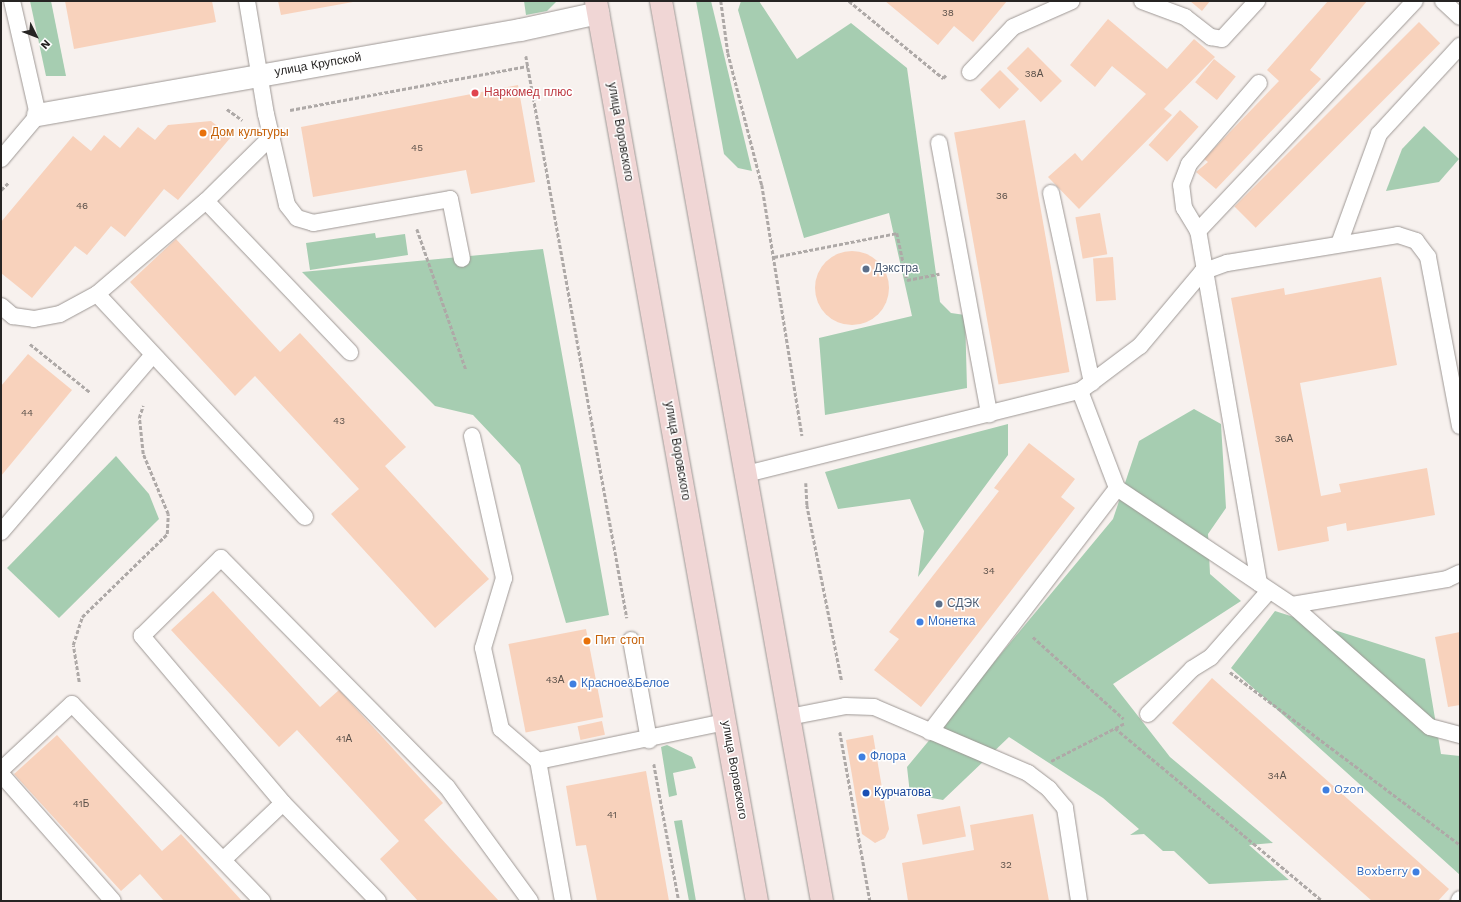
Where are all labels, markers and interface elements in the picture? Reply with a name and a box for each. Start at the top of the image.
house number: 38 [942,7,954,19]
north arrow [16,16,56,56]
text: N [38,37,53,52]
street label: улица Крупской [273,50,363,80]
house number: 38А [1025,68,1043,80]
street label: улица Воровского [604,81,636,183]
place label: Наркомед плюс [484,86,572,100]
marker: Наркомед плюс [469,87,481,99]
place label: Дом культуры [211,126,289,140]
marker: Дом культуры [198,128,208,138]
house number: 45 [411,142,423,154]
house number: 36 [996,190,1008,202]
house number: 46 [76,200,88,212]
place label: Дэкстра [874,262,918,276]
marker: Дэкстра [861,264,871,274]
street label: улица Воровского [661,400,693,502]
house number: 44 [21,407,33,419]
house number: 43 [333,415,345,427]
house number: 36А [1275,433,1293,445]
house number: 34 [983,565,995,577]
place label: СДЭК [947,597,979,611]
marker: СДЭК [934,599,944,609]
place label: Монетка [928,615,975,629]
marker: Монетка [915,617,925,627]
place label: Пит стоп [595,634,644,648]
marker: Пит стоп [582,636,592,646]
house number: 43А [546,674,564,686]
place label: Красное&Белое [581,677,669,691]
marker: Красное&Белое [568,679,578,689]
street label: улица Воровского [718,719,750,821]
house number: 41А [336,733,352,745]
place label: Флора [870,750,906,764]
marker: Флора [857,752,867,762]
house number: 34А [1268,770,1286,782]
place label: Ozon [1334,783,1364,797]
marker: Ozon [1321,785,1331,795]
place label: Курчатова [874,786,931,800]
marker: Курчатова [861,788,871,798]
house number: 41Б [73,798,89,810]
house number: 41 [607,809,617,821]
house number: 32 [1000,859,1012,871]
place label: Boxberry [1356,865,1408,879]
marker: Boxberry [1411,867,1421,877]

